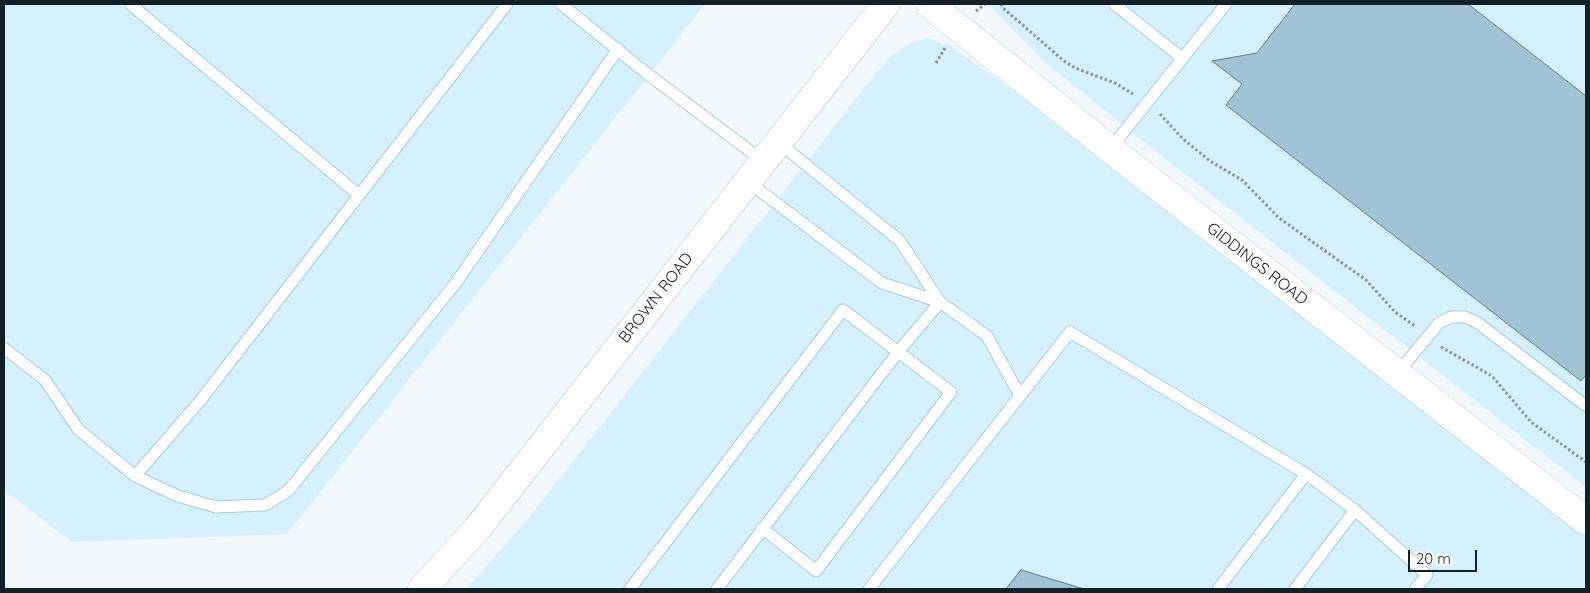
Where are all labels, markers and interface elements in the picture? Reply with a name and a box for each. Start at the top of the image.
street label: GIDDINGS ROAD [1203,219,1311,309]
street label: BROWN ROAD [615,249,697,347]
scale bar [1410,540,1479,572]
text: 20 m [1416,549,1451,568]

